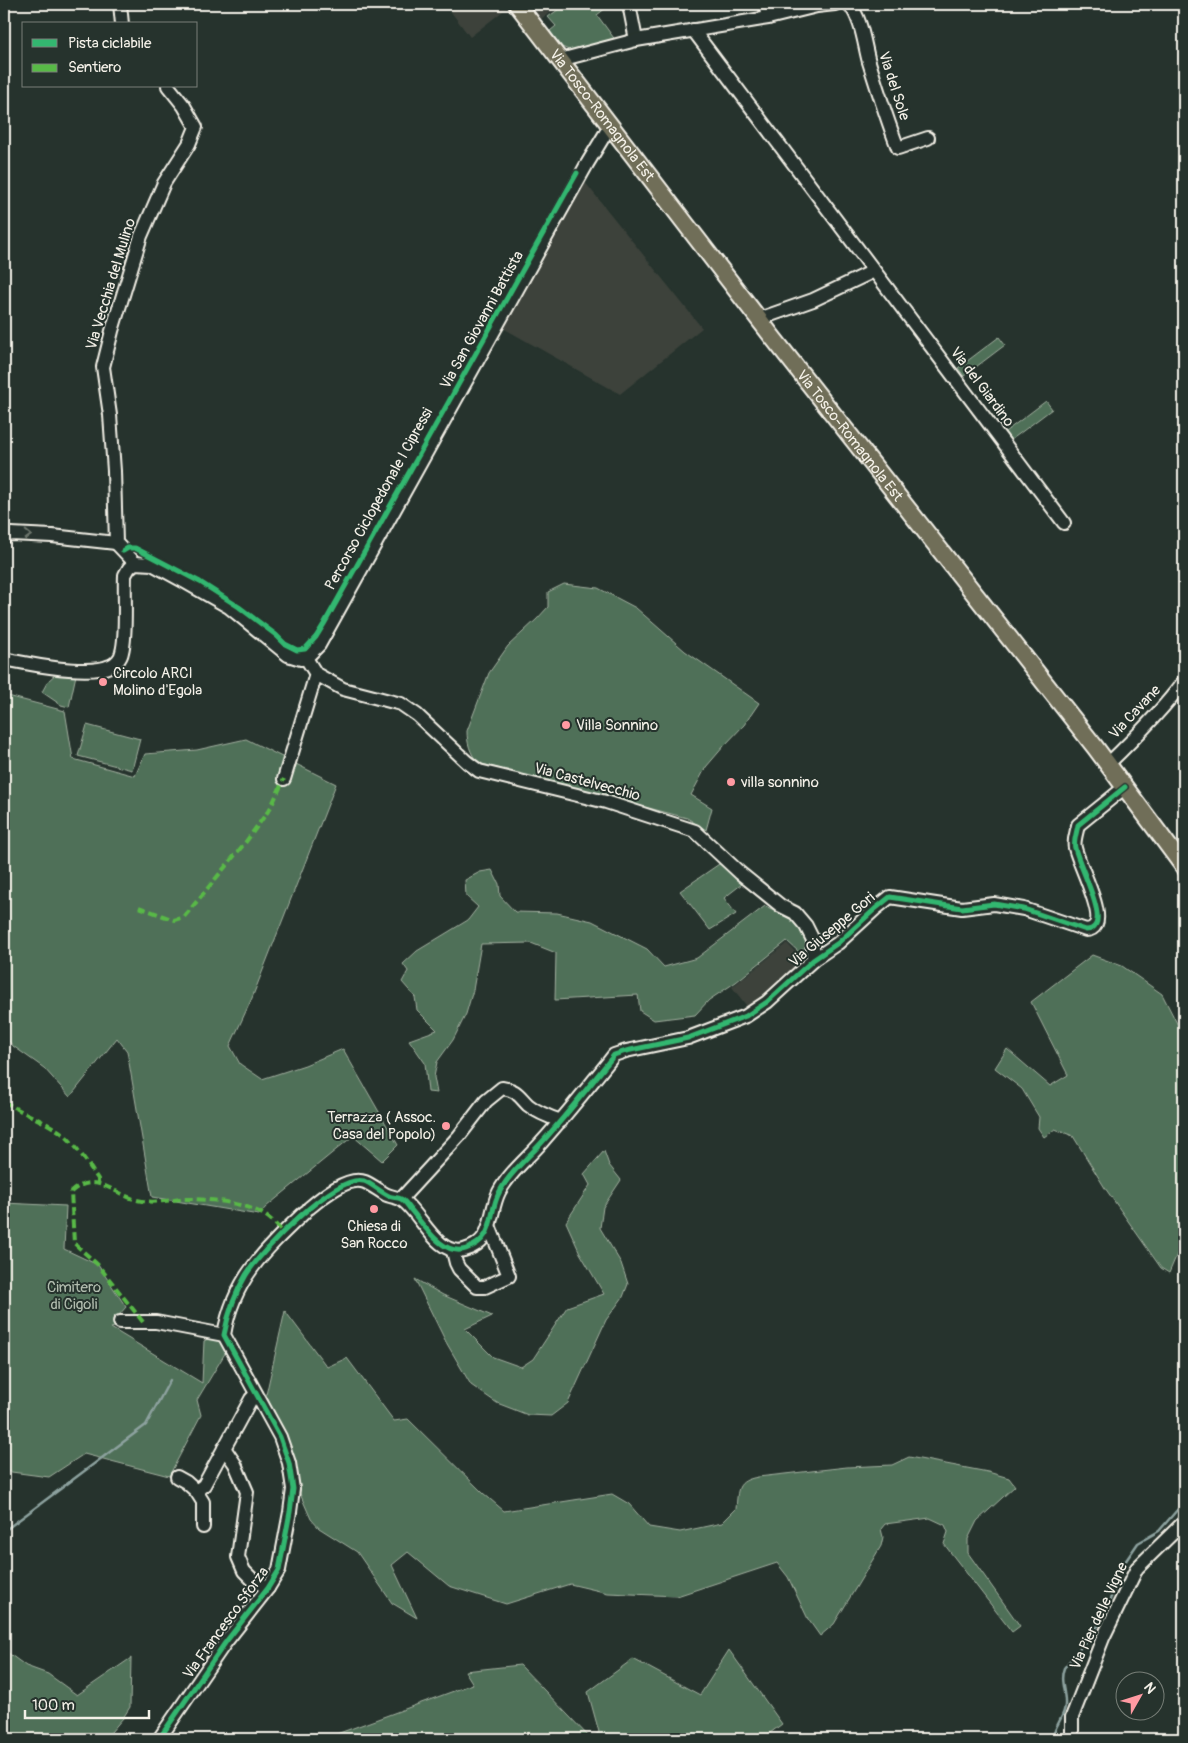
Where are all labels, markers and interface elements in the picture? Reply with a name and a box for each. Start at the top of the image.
legend [22,22,198,88]
text: Pista ciclabile [68,34,152,53]
street label: Via Tosco-Romagnola Est [545,45,660,186]
street label: Via del Sole [874,49,914,123]
text: Sentiero [68,58,121,77]
street label: Via Vecchia del Mulino [82,216,140,352]
street label: Via San Giovanni Battista [436,247,528,393]
street label: Via del Giardino [946,343,1018,431]
street label: Via Tosco-Romagnola Est [792,366,908,506]
street label: Percorso Ciclopedonale I Cipressi [321,404,437,593]
one-way arrow [25,530,33,540]
place label: Circolo ARCI Molino d'Egola [113,664,202,700]
marker: Circolo ARCI Molino d'Egola [97,676,109,688]
street label: Via Cavane [1105,680,1165,743]
place label: Villa Sonnino [576,716,658,735]
marker: Villa Sonnino [560,719,572,731]
street label: Via Castelvecchio [532,759,642,805]
place label: villa sonnino [740,773,819,792]
marker: villa sonnino [725,776,737,788]
street label: Via Giuseppe Gori [785,888,879,972]
place label: Terrazza ( Assoc. Casa del Popolo) [327,1108,436,1144]
marker: Terrazza ( Assoc. Casa del Popolo) [440,1120,452,1132]
marker: Chiesa di San Rocco [368,1203,380,1215]
place label: Chiesa di San Rocco [340,1217,408,1253]
park label: Cimitero di Cigoli [47,1278,101,1314]
street label: Via Pier delle Vigne [1066,1559,1133,1673]
street label: Via Francesco Sforza [179,1563,273,1683]
north arrow [1116,1670,1166,1720]
text: N [1140,1679,1159,1697]
scale bar [25,1688,149,1720]
text: 100 m [32,1696,75,1715]

